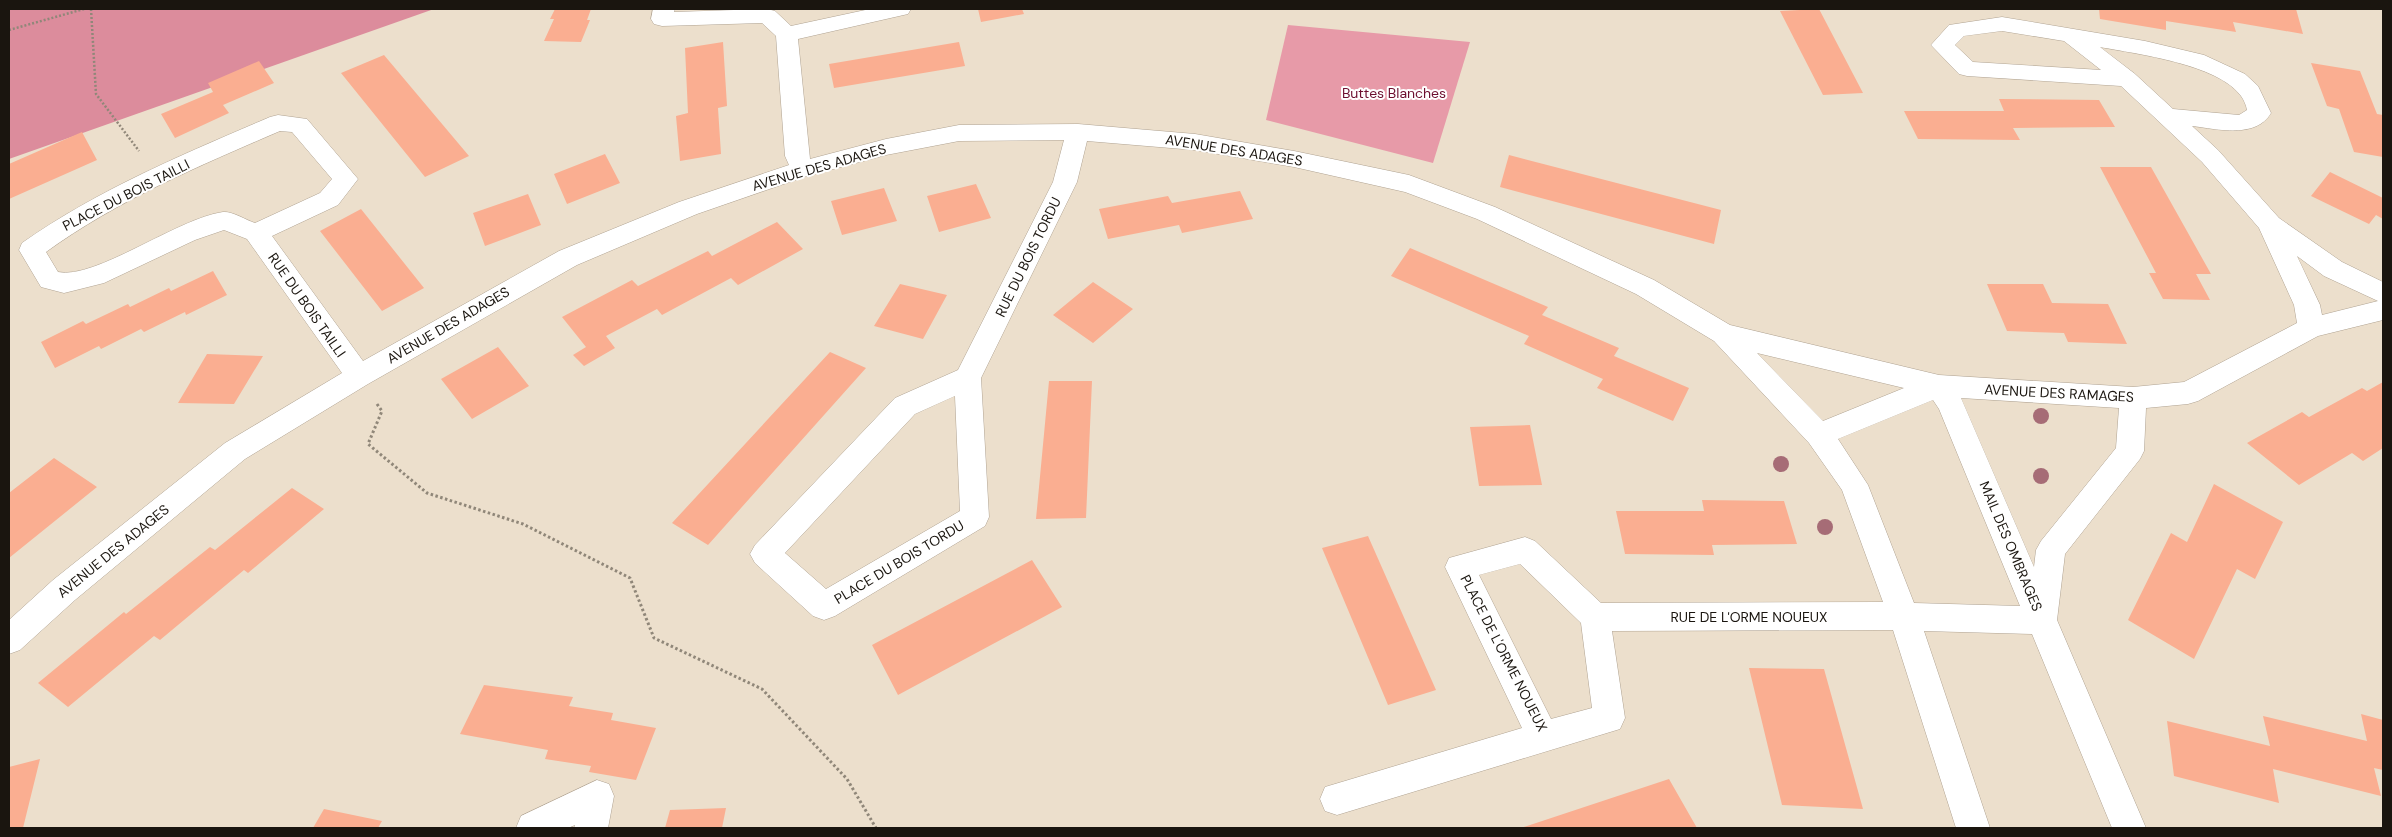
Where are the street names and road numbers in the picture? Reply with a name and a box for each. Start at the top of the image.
street label: AVENUE DES ADAGES [1164,130,1304,170]
street label: AVENUE DES ADAGES [750,139,888,195]
street label: PLACE DU BOIS TAILLI [59,155,193,235]
street label: RUE DU BOIS TORDU [991,194,1065,320]
street label: RUE DU BOIS TAILLI [264,249,350,361]
street label: AVENUE DES ADAGES [383,283,513,367]
street label: AVENUE DES RAMAGES [1984,380,2134,406]
street label: MAIL DES OMBRAGES [1975,478,2047,614]
street label: AVENUE DES ADAGES [53,500,173,602]
street label: PLACE DU BOIS TORDU [831,516,967,608]
street label: PLACE DE L'ORME NOUEUX [1457,572,1551,734]
street label: RUE DE L'ORME NOUEUX [1671,608,1827,626]

